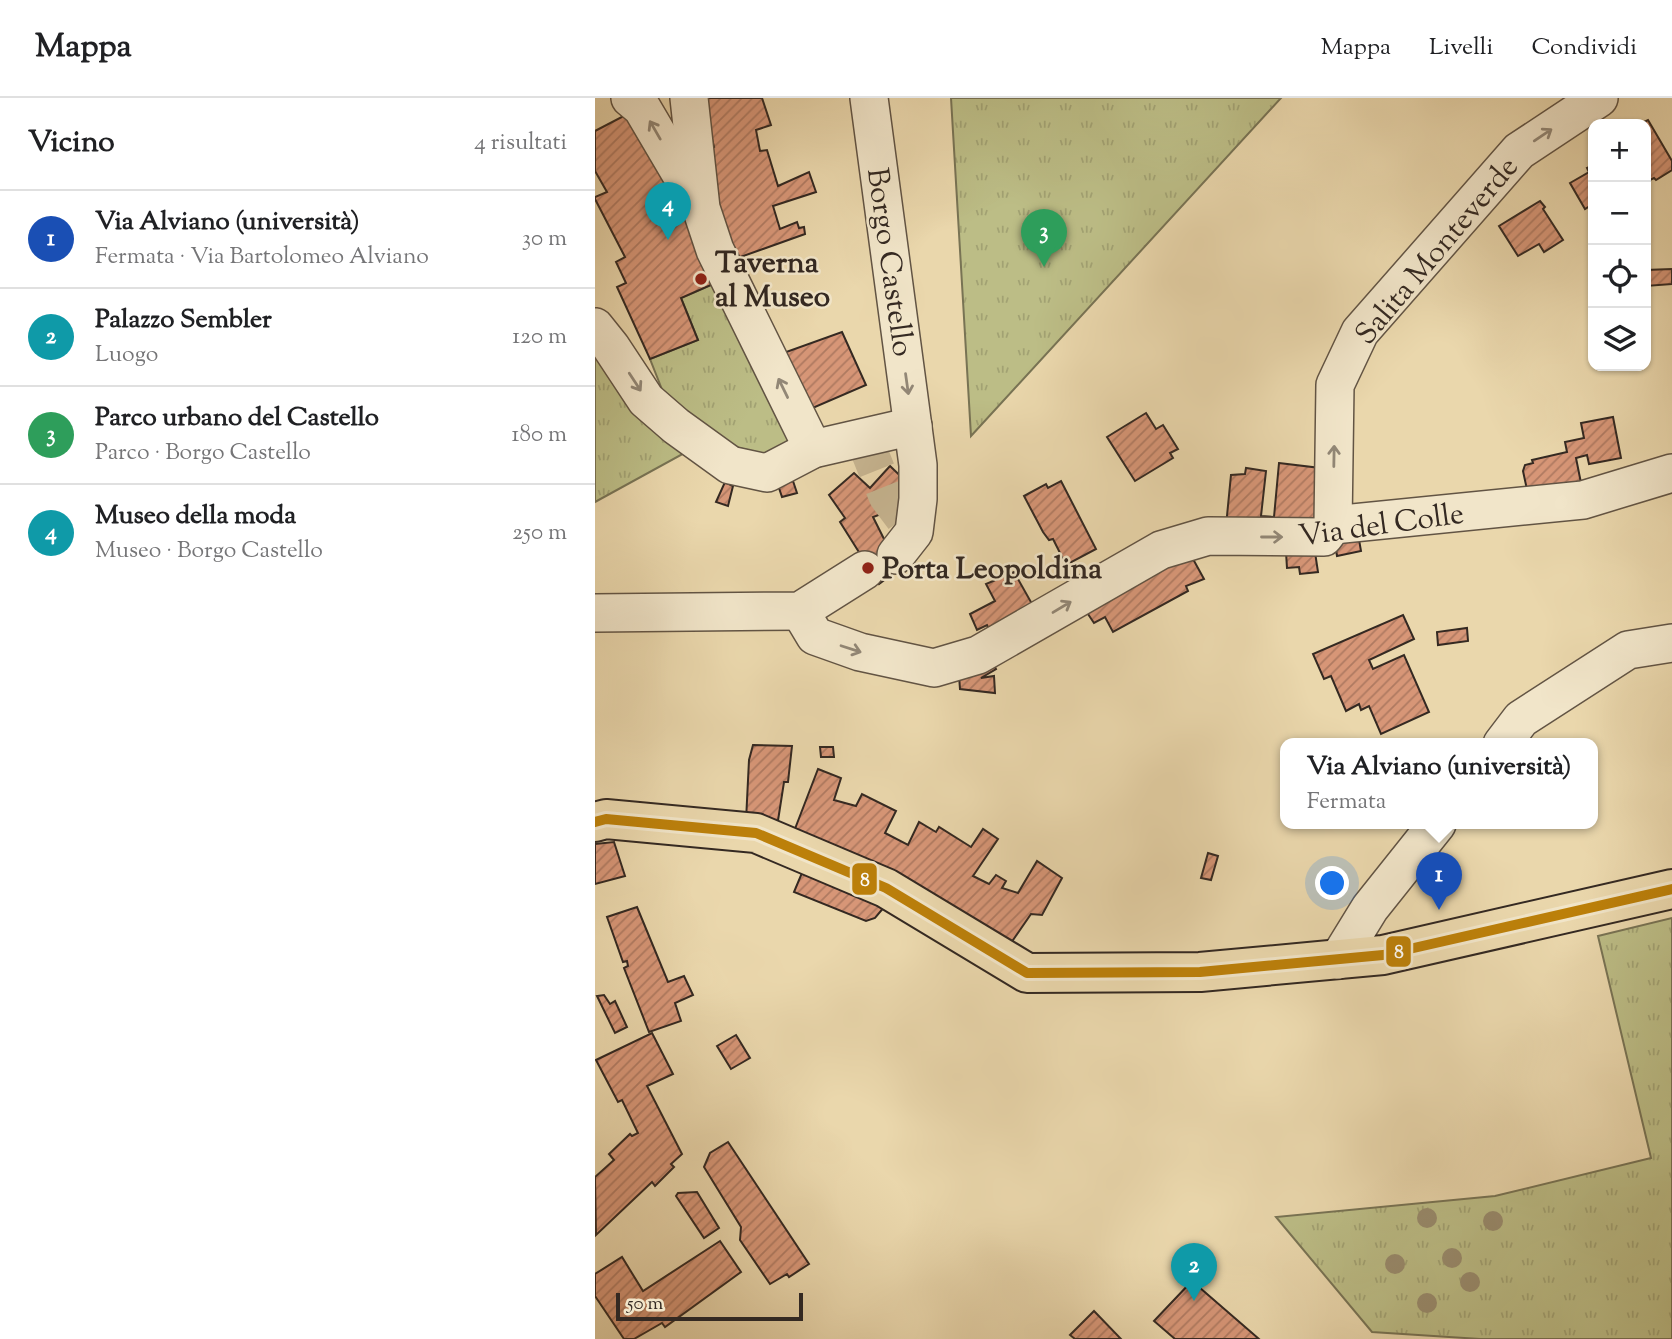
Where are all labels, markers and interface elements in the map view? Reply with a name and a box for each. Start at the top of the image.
text: Mappa [35,24,132,72]
text: Mappa [1321,31,1391,65]
text: Livelli [1429,31,1493,65]
text: Condividi [1531,31,1637,65]
map controls [1588,119,1651,371]
button: + [1588,119,1651,182]
one-way arrow [648,120,661,141]
text: Vicino [28,122,115,165]
text: 4 risultati [474,127,567,160]
one-way arrow [1532,128,1552,142]
street label: Salita Monteverde [1346,148,1530,355]
street label: Borgo Castello [854,165,923,360]
pin: 4 [645,182,691,240]
button: − [1588,182,1651,245]
text: Via Alviano (università) [95,204,359,241]
pin: 3 [1021,209,1067,267]
text: 1 [47,223,55,256]
text: 30 m [522,223,567,256]
text: Fermata · Via Bartolomeo Alviano [95,241,429,274]
place label: Taverna al Museo [715,243,830,320]
button: locate [1588,245,1651,308]
marker: Taverna al Museo [693,271,709,287]
text: Palazzo Sembler [95,302,272,339]
button: layers [1588,308,1651,371]
text: 2 [46,321,56,354]
text: 120 m [512,321,567,354]
text: Luogo [95,339,158,372]
one-way arrow [628,372,642,392]
one-way arrow [901,372,914,395]
one-way arrow [776,378,790,399]
text: Parco urbano del Castello [95,400,379,437]
text: 3 [46,419,56,452]
text: 180 m [512,419,567,452]
text: Parco · Borgo Castello [95,437,311,470]
one-way arrow [1327,445,1341,468]
street label: Via del Colle [1296,494,1467,559]
text: Museo della moda [95,498,296,535]
text: 4 [45,517,57,550]
text: 250 m [512,517,567,550]
one-way arrow [1261,530,1284,543]
text: Museo · Borgo Castello [95,535,323,568]
place label: Porta Leopoldina [882,549,1102,592]
marker: Porta Leopoldina [860,560,876,576]
one-way arrow [1052,600,1072,614]
one-way arrow [840,643,862,656]
popup [1280,738,1598,829]
text: Via Alviano (università) [1307,749,1571,786]
text: Fermata [1307,786,1386,819]
pin: 1 [1416,852,1462,910]
line badge: 8 [851,862,878,896]
your location [1315,866,1349,900]
text: 8 [860,868,870,895]
line badge: 8 [1385,935,1412,968]
text: 8 [1394,940,1404,967]
pin: 2 [1171,1243,1217,1301]
scale bar [616,1290,803,1322]
text: 50 m [627,1291,663,1318]

